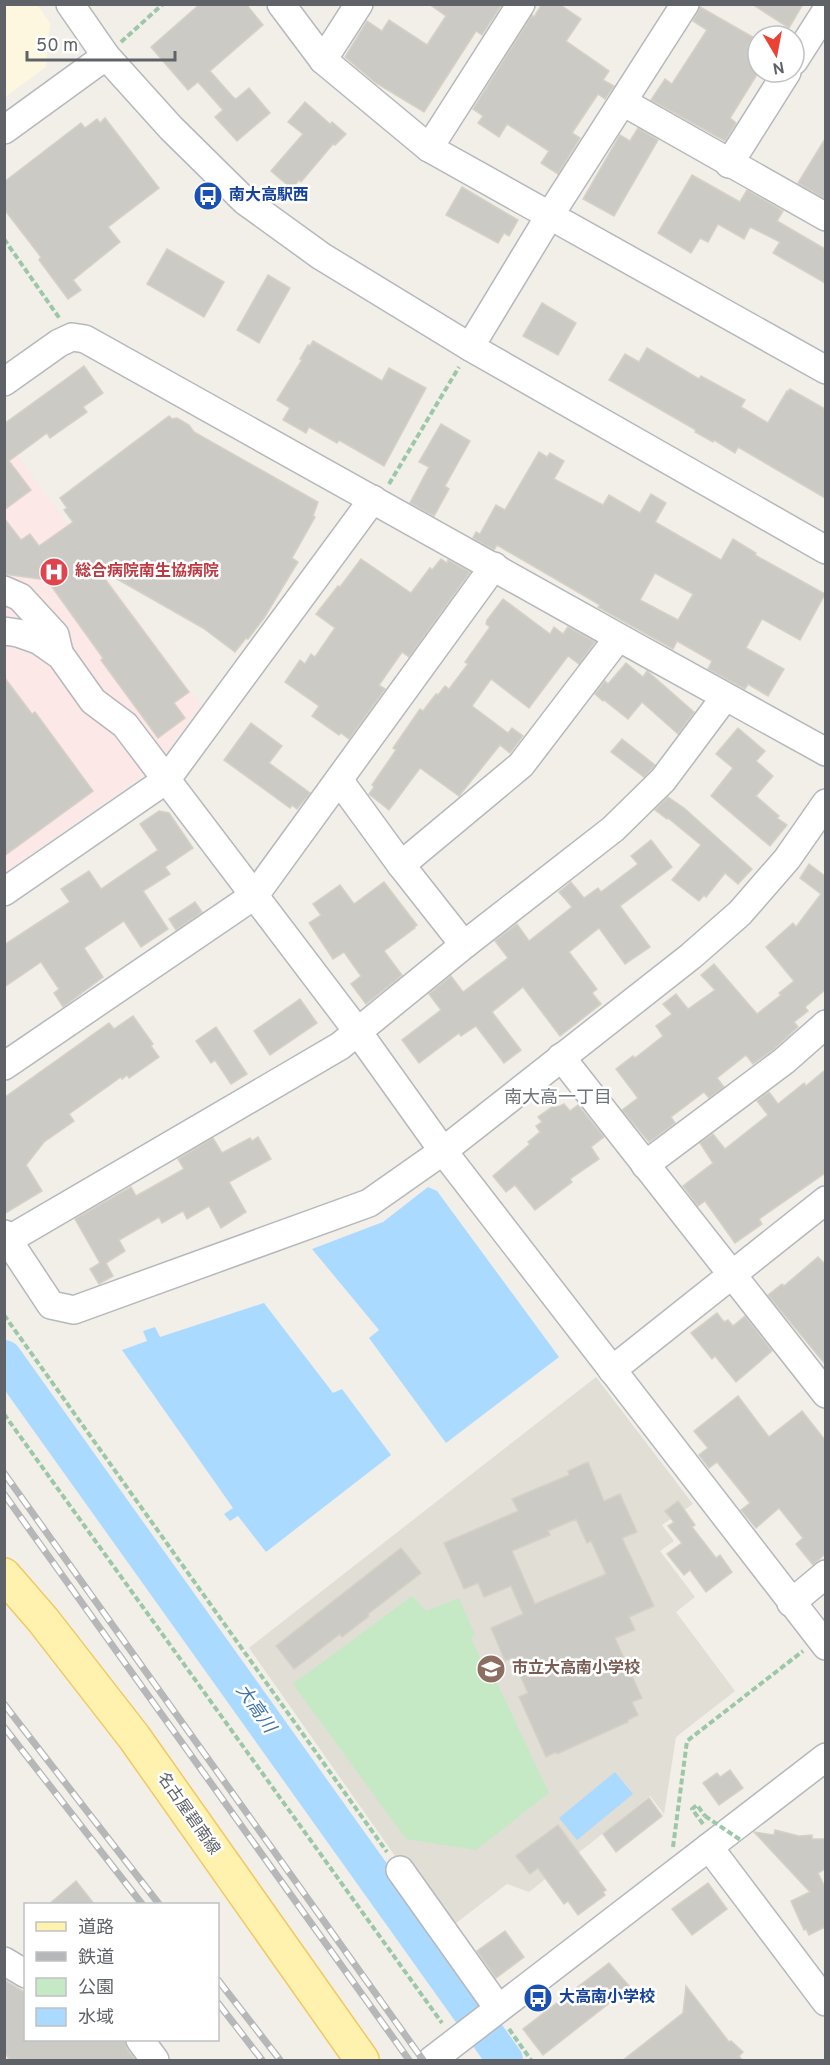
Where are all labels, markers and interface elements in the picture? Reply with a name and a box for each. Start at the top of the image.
scale bar [27,24,176,62]
north arrow [746,24,806,84]
text: 50 m [36,35,78,58]
text: N [771,56,786,78]
bus stop icon: 南大高駅西 [192,180,224,212]
place label: 南大高駅西 [229,186,309,206]
hospital icon: 総合病院南生協病院 [38,556,70,588]
place label: 総合病院南生協病院 [75,561,219,582]
district label: 南大高一丁目 [504,1087,612,1110]
school or university icon: 市立大高南小学校 [475,1653,507,1685]
place label: 市立大高南小学校 [512,1659,640,1679]
water label: 大高川 [230,1680,281,1739]
street label: 名古屋碧南線 [152,1769,224,1859]
legend [24,1903,219,2041]
text: 道路 [78,1917,114,1940]
text: 鉄道 [78,1947,114,1970]
text: 公園 [78,1977,114,2000]
bus stop icon: 大高南小学校 [522,1982,554,2014]
place label: 大高南小学校 [559,1988,655,2008]
text: 水域 [78,2007,114,2030]

